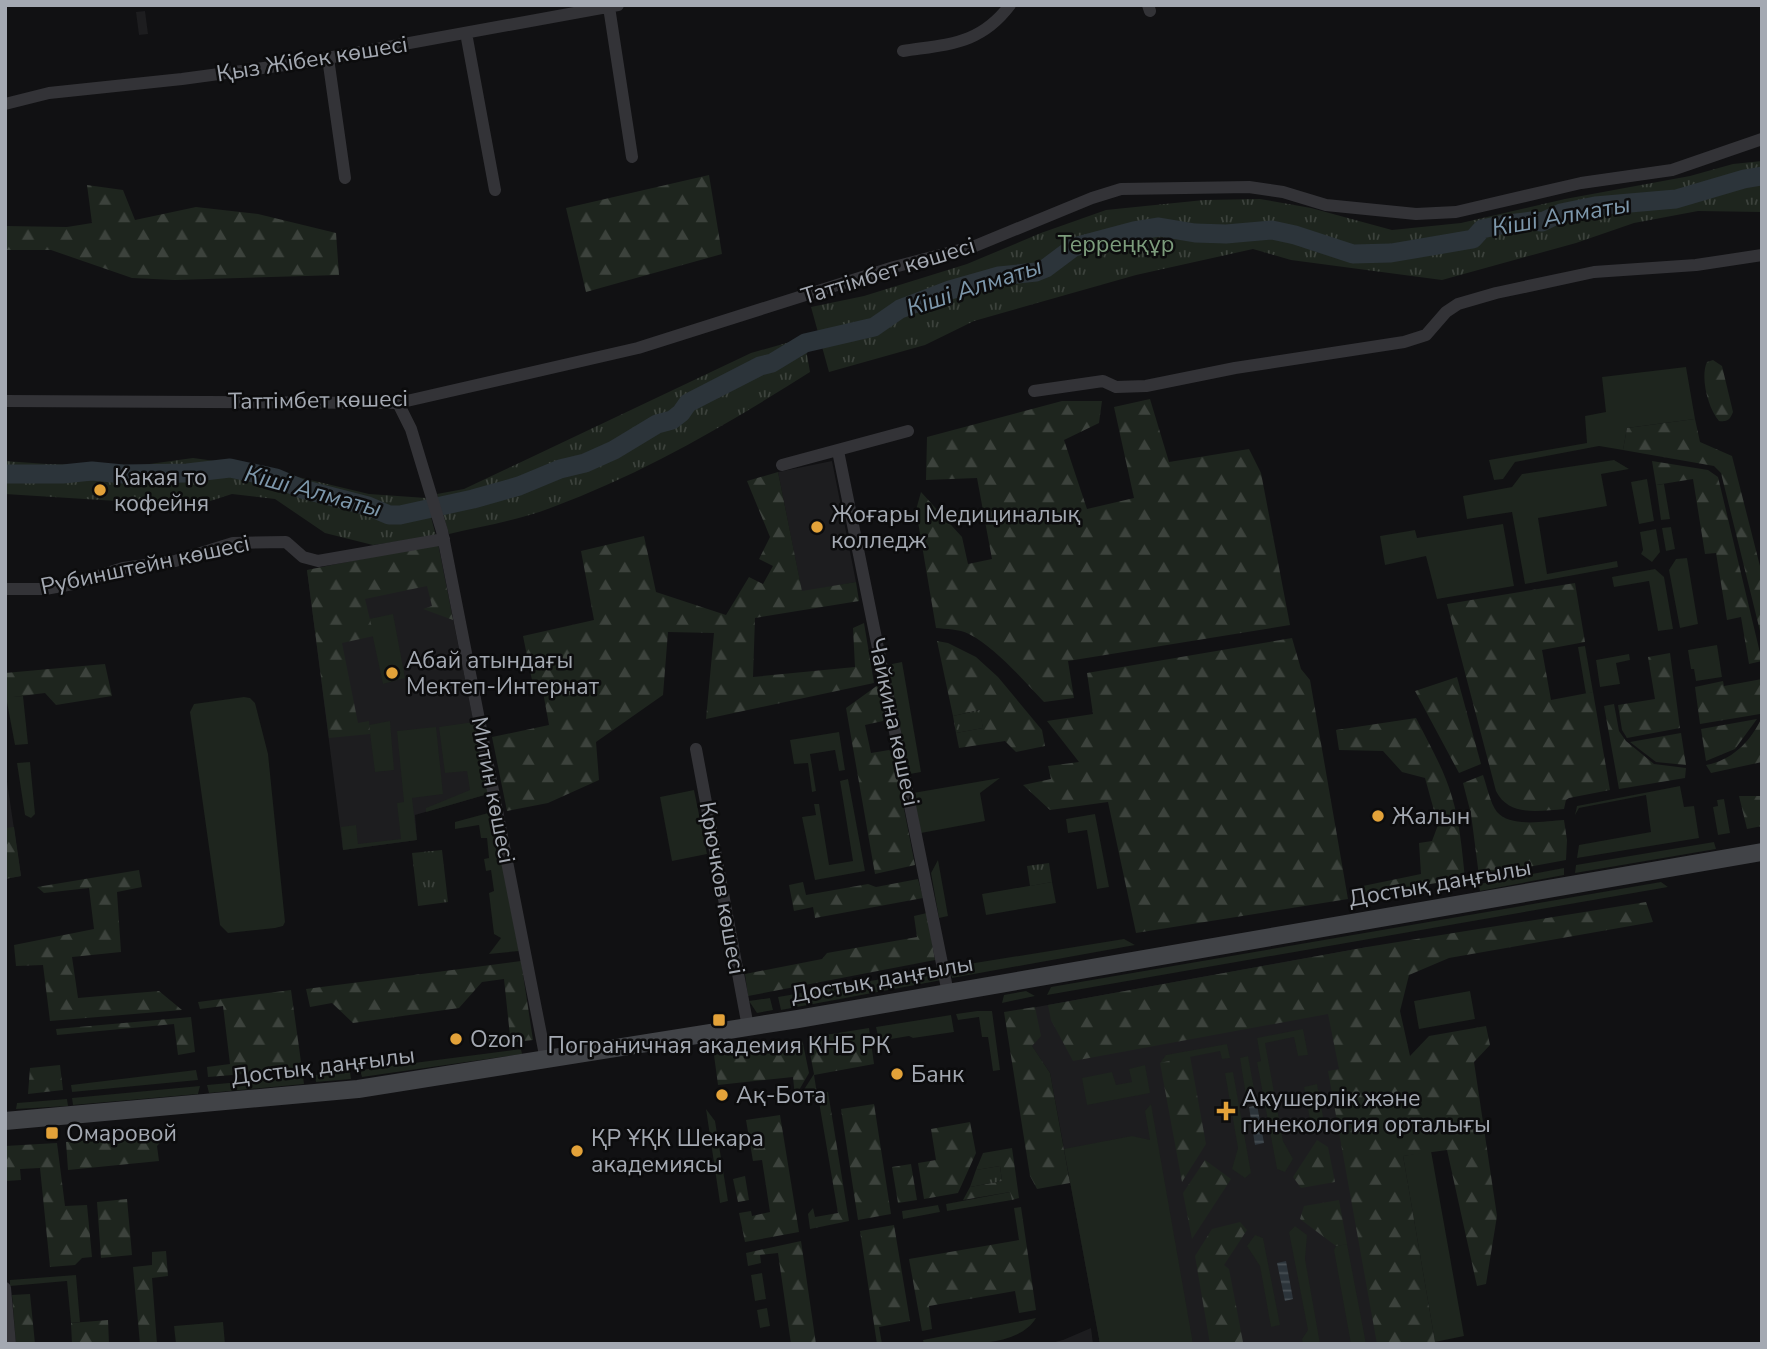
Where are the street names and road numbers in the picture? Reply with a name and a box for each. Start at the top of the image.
street label: Қыз Жібек көшесі [214,29,410,89]
street label: Таттімбет көшесі [797,230,979,312]
street label: Таттімбет көшесі [228,383,408,417]
street label: Рубинштейн көшесі [38,528,252,602]
street label: Чайкина көшесі [861,635,927,809]
street label: Митин көшесі [464,714,522,866]
street label: Крючков көшесі [692,799,752,977]
street label: Достық даңғылы [1346,852,1534,914]
street label: Достық даңғылы [788,948,976,1010]
street label: Достық даңғылы [229,1039,417,1093]

